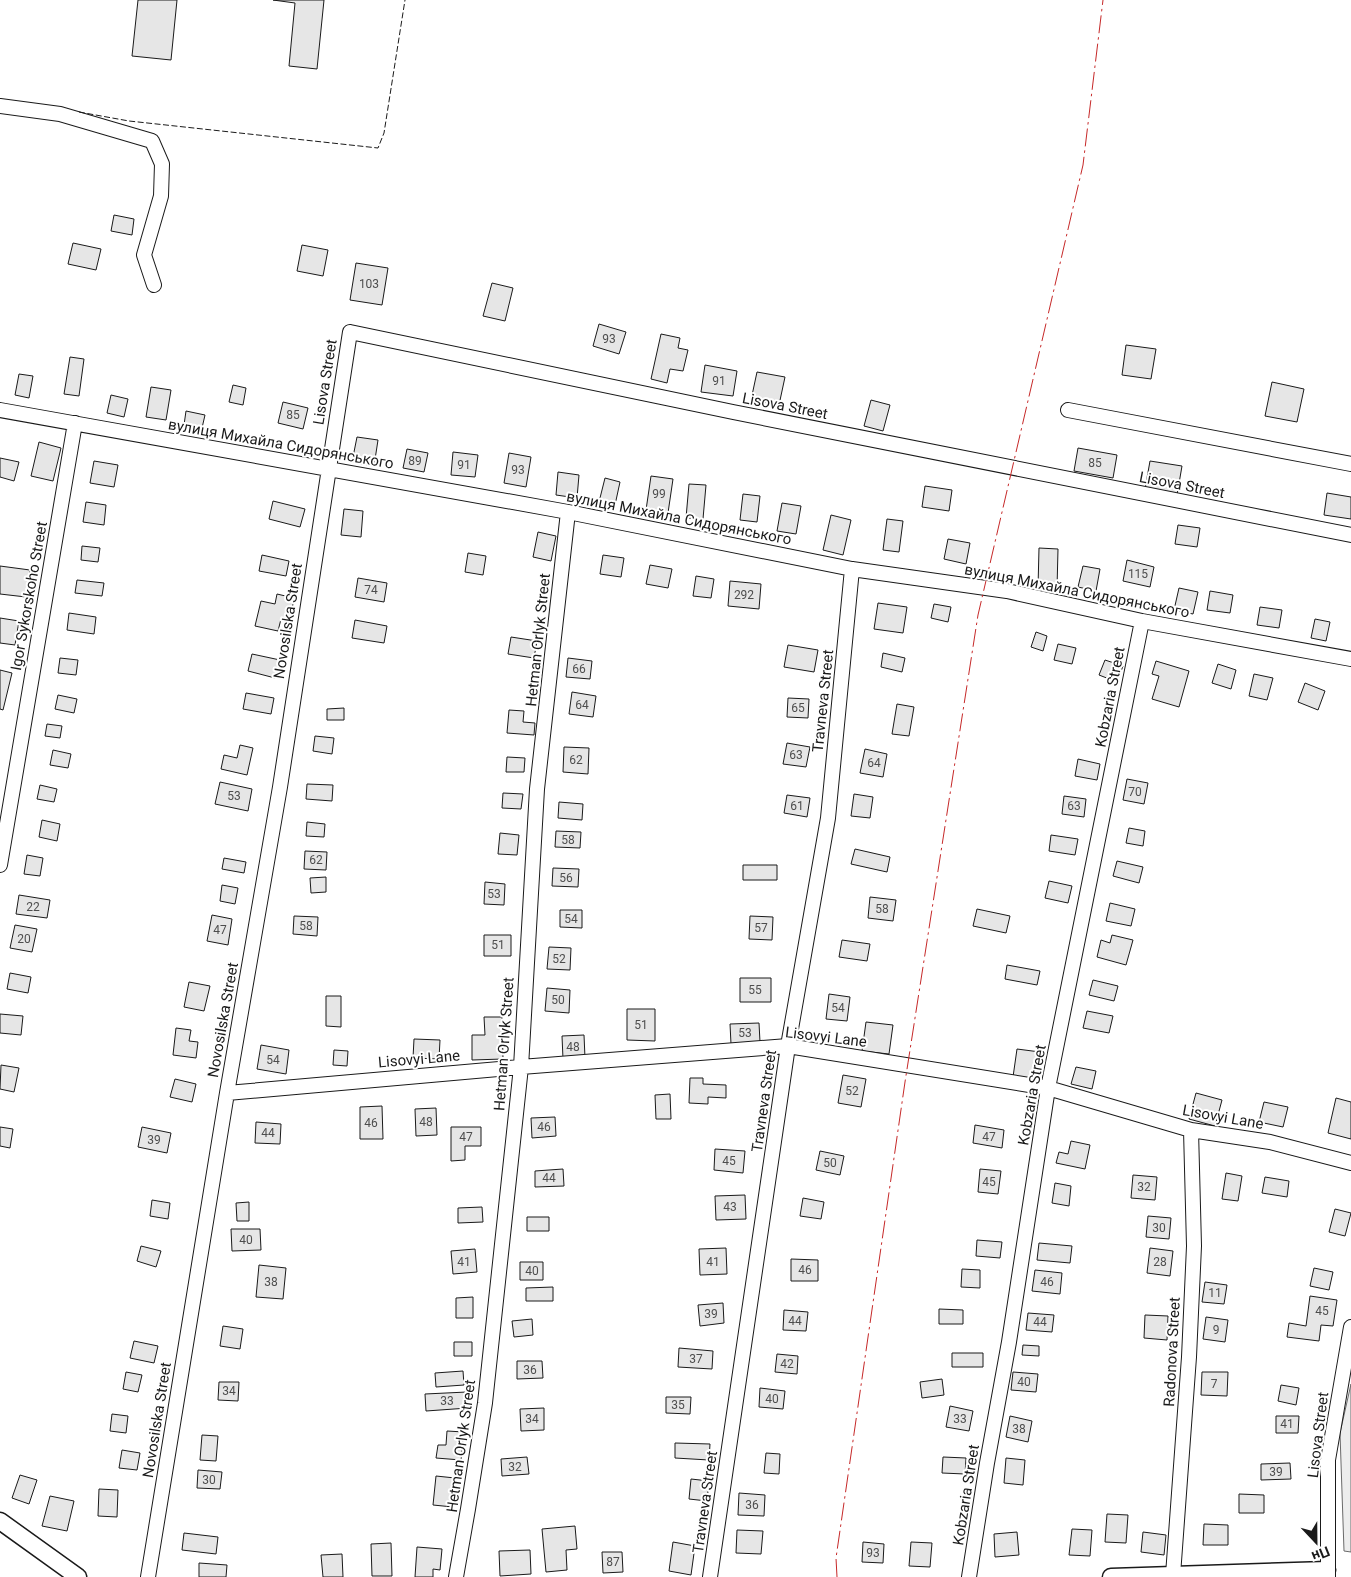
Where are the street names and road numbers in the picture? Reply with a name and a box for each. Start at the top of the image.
street label: Lisova Street [309,338,341,426]
street label: Lisova Street [741,389,829,423]
street label: вулиця Михайла Сидорянського [167,415,395,473]
street label: Lisova Street [1138,468,1226,502]
street label: вулиця Михайла Сидорянського [565,487,793,549]
street label: Igor Sykorskoho Street [7,520,51,672]
street label: вулиця Михайла Сидорянського [963,560,1191,622]
street label: Novosilska Street [270,562,306,680]
street label: Hetman Orlyk Street [522,572,554,708]
street label: Kobzaria Street [1091,645,1129,749]
street label: Travneva Street [809,649,837,753]
street label: Novosilska Street [204,961,242,1079]
street label: Hetman Orlyk Street [490,976,518,1111]
street label: Lisovyi Lane [784,1023,868,1051]
street label: Kobzaria Street [1014,1043,1050,1147]
street label: Lisovyi Lane [377,1046,461,1072]
street label: Travneva Street [748,1049,780,1153]
street label: Lisovyi Lane [1181,1101,1265,1133]
street label: Radonova Street [1160,1297,1184,1407]
street label: Novosilska Street [139,1361,175,1479]
street label: Hetman Orlyk Street [443,1378,479,1514]
street label: Lisova Street [1304,1391,1332,1479]
street label: Kobzaria Street [949,1443,983,1547]
street label: Travneva Street [689,1450,721,1554]

